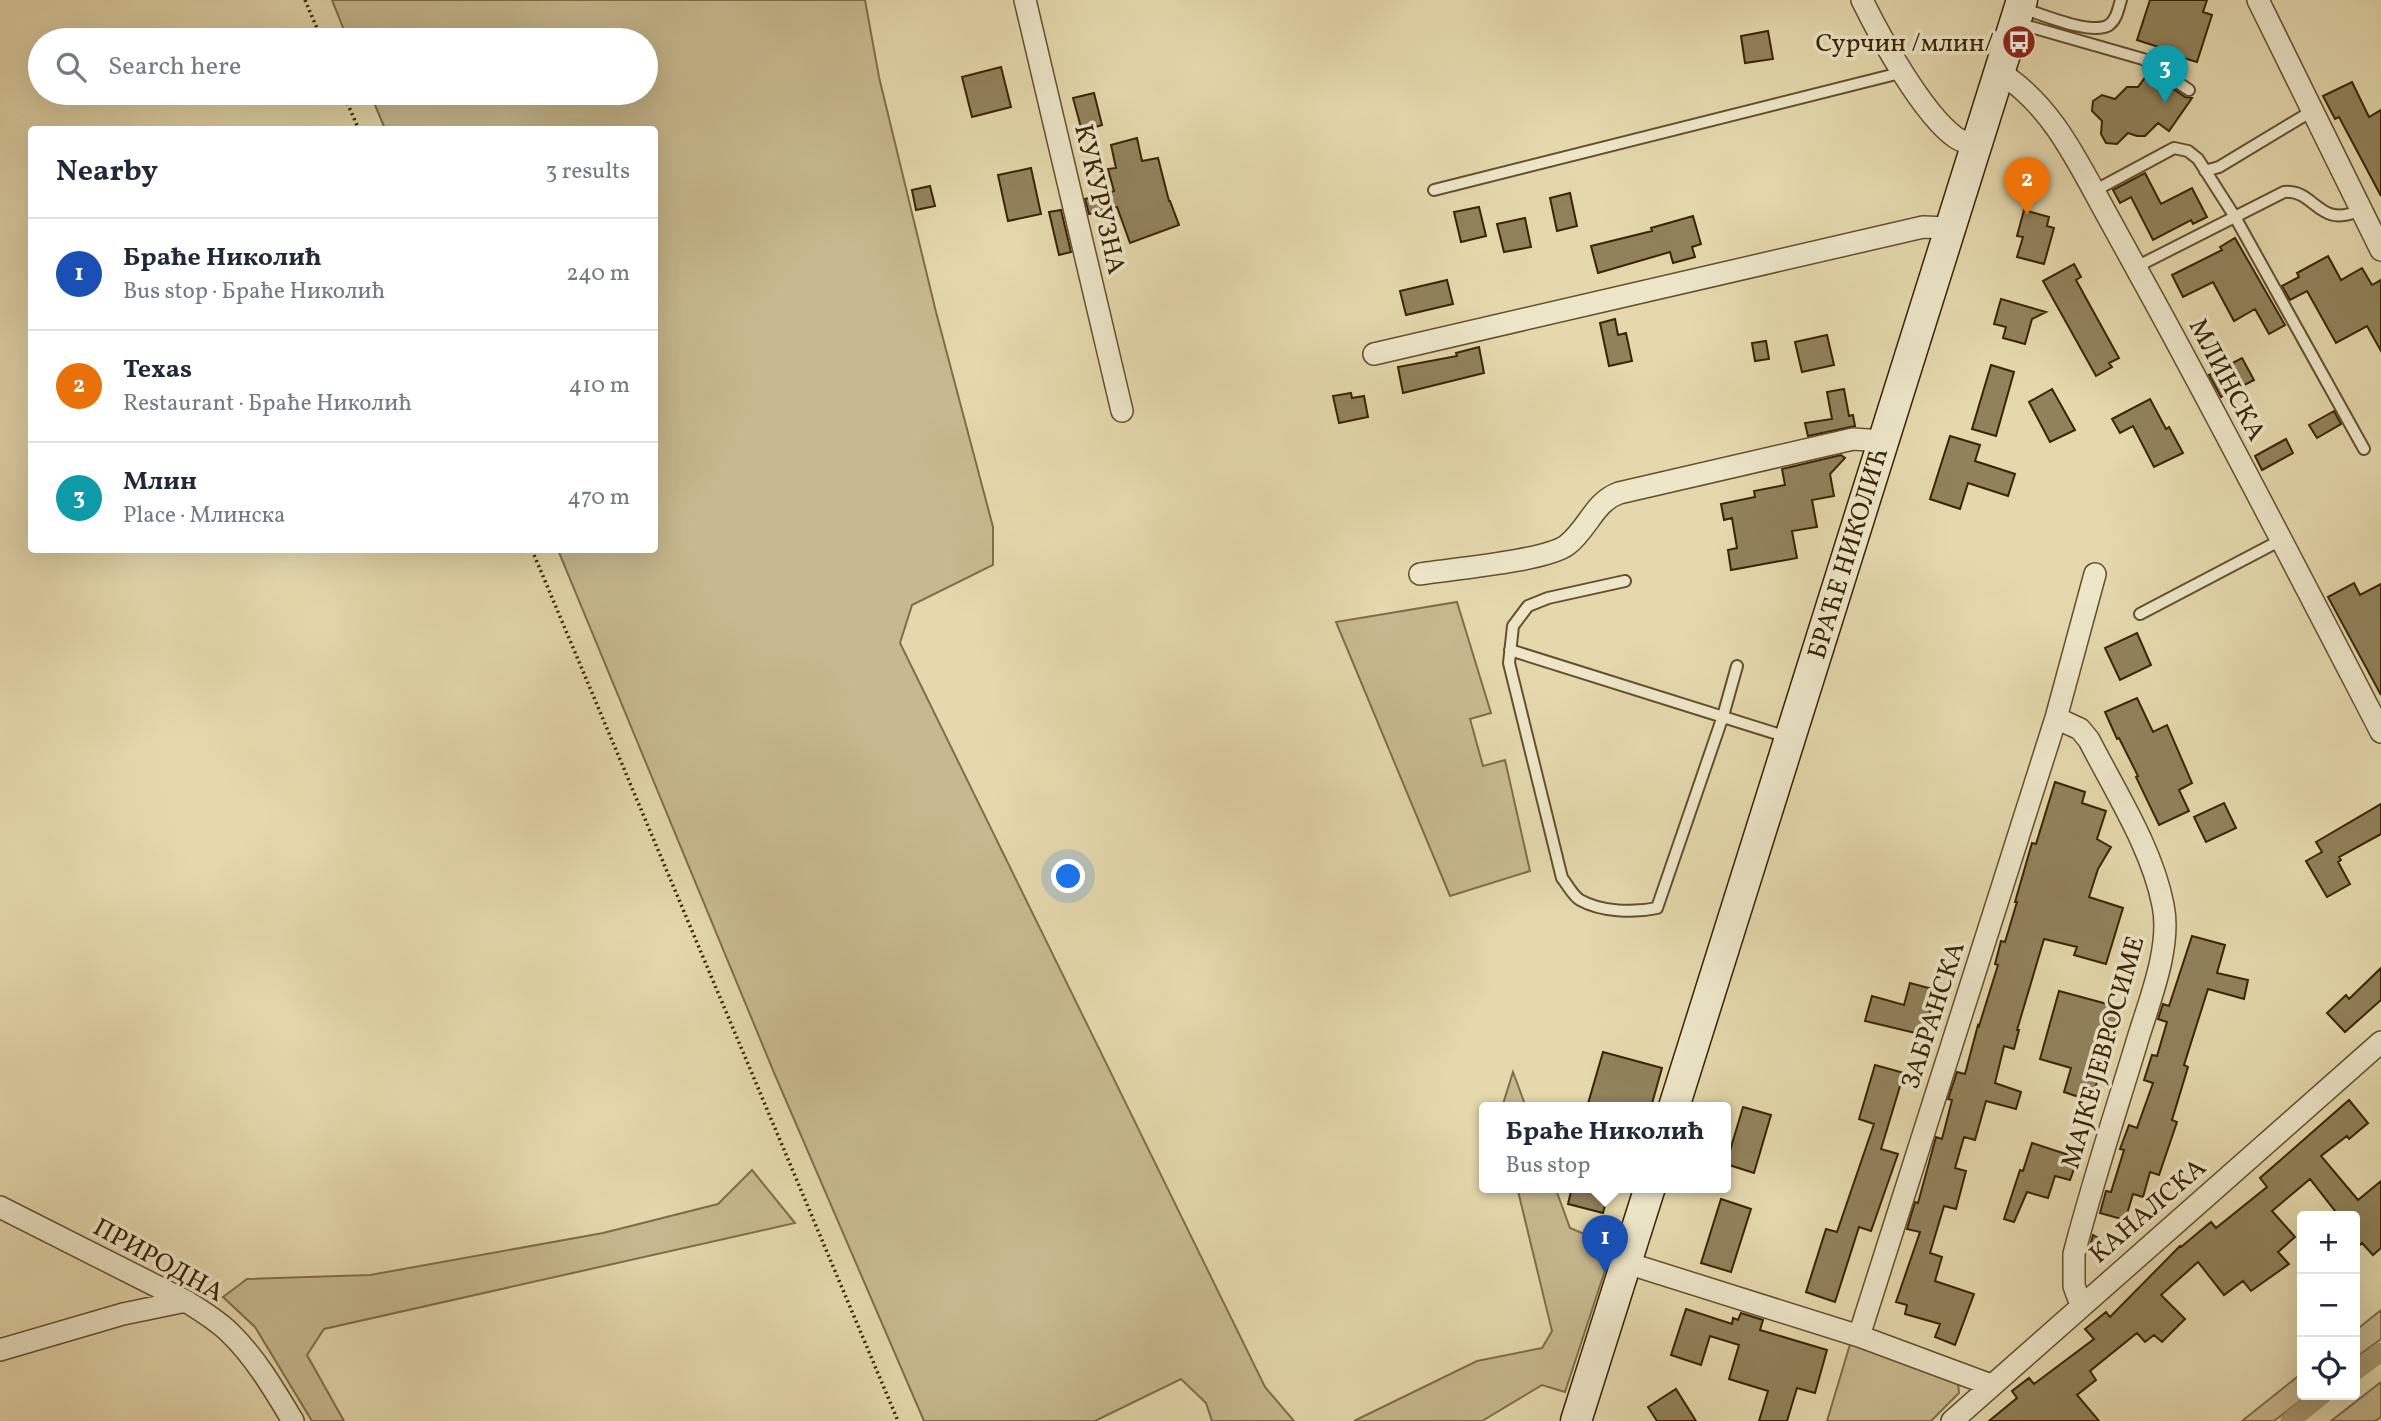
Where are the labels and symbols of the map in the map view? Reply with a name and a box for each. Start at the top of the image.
bus stop icon: Сурчин /млин/ [2000,23,2038,61]
place label: Сурчин /млин/ [1816,26,1994,62]
pin: 3 [2142,45,2188,103]
street label: КУКУРУЗНА [1064,121,1134,278]
pin: 2 [2004,157,2050,215]
street label: МЛИНСКА [2179,312,2274,447]
street label: БРАЋЕ НИКОЛИЋ [1800,443,1898,664]
your location [1051,859,1085,893]
street label: МАЈКЕ ЈЕВРОСИМЕ [2053,932,2154,1173]
street label: ЗАБРАНСКА [1893,937,1975,1094]
street label: КАНАЛСКА [2082,1151,2215,1272]
street label: ПРИРОДНА [86,1210,230,1311]
pin: 1 [1582,1215,1628,1273]

